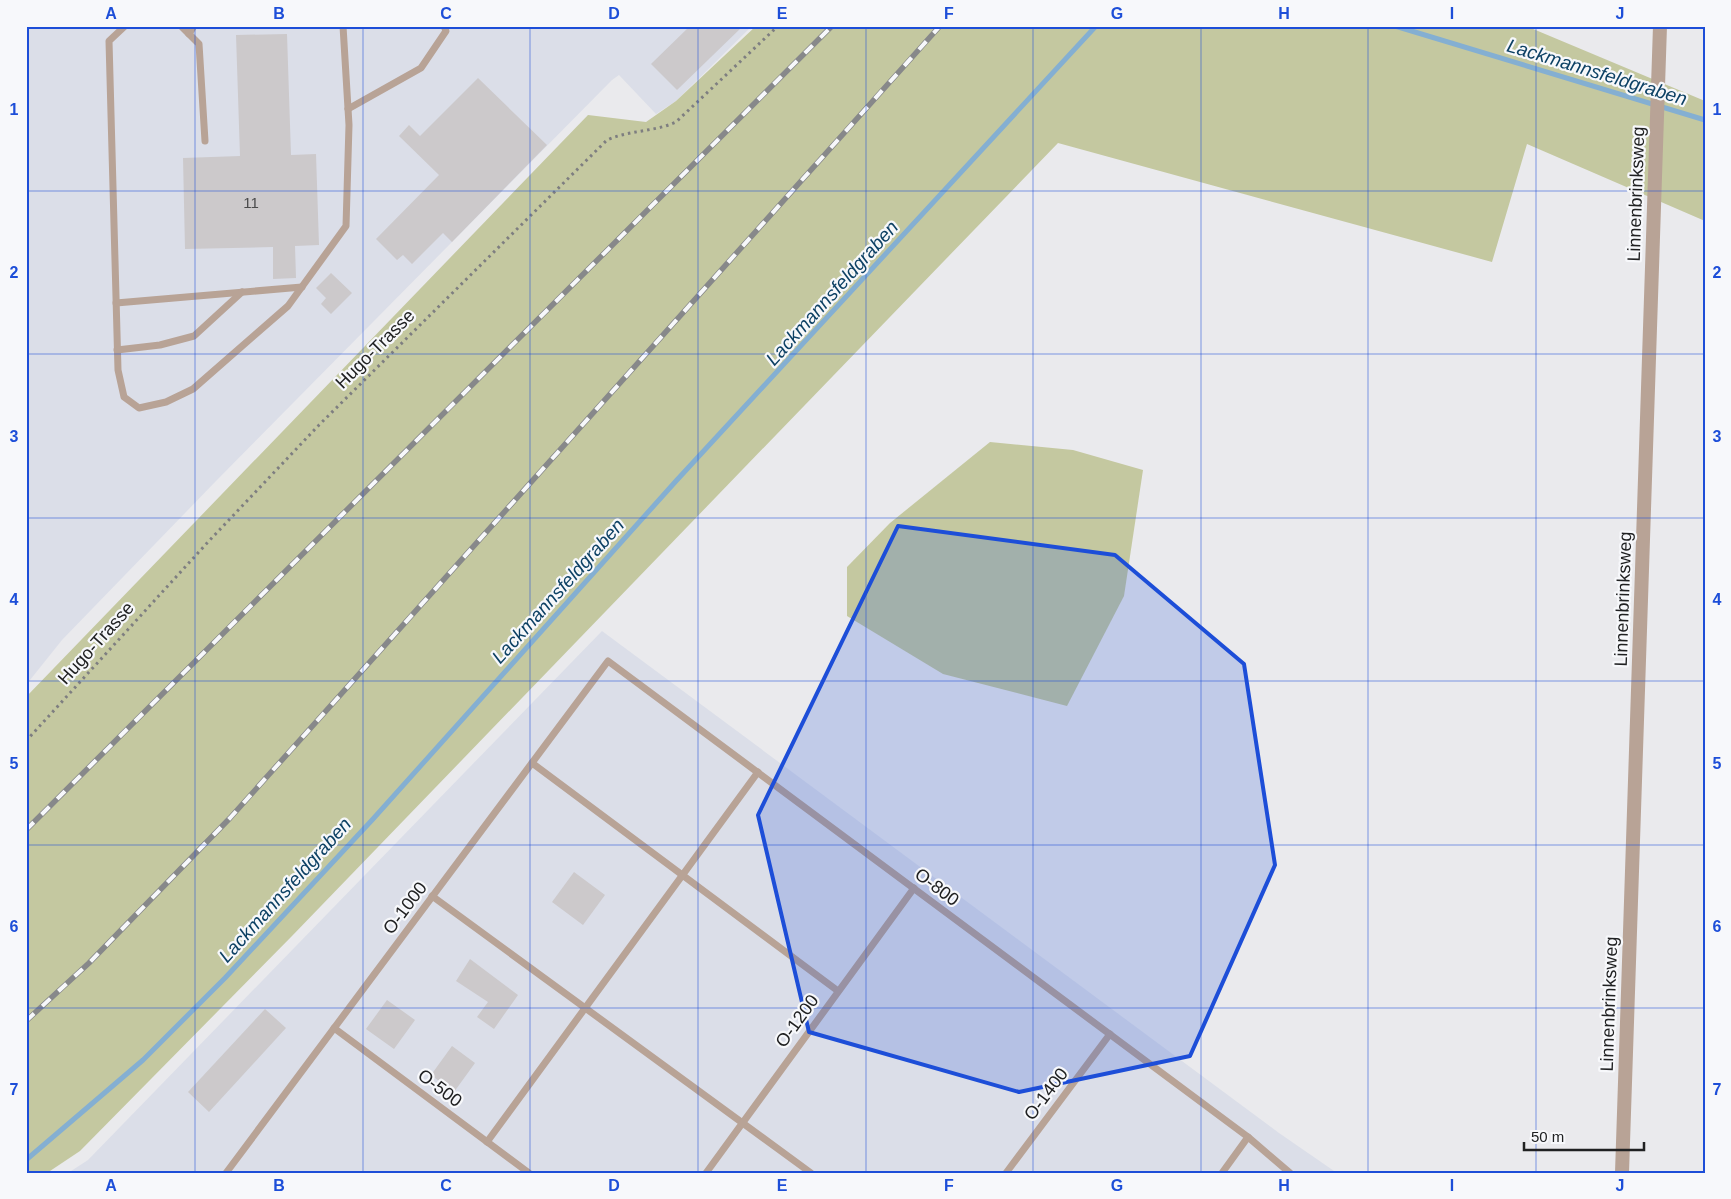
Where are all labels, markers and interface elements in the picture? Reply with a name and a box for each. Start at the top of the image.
text: A [105,5,117,22]
text: B [273,5,285,22]
text: C [440,5,452,22]
text: D [608,5,620,22]
text: E [777,5,788,22]
text: F [944,5,954,22]
text: G [1111,5,1123,22]
text: H [1278,5,1290,22]
text: I [1450,5,1454,22]
text: J [1616,5,1624,22]
water label: Lackmannsfeldgraben [1505,35,1689,109]
text: 1 [10,101,19,118]
text: 1 [1713,101,1722,118]
street label: Linnenbrinksweg [1624,126,1648,262]
house number: 11 [243,194,259,211]
water label: Lackmannsfeldgraben [762,217,902,369]
text: 2 [10,264,19,281]
text: 2 [1713,264,1722,281]
street label: Hugo-Trasse [331,305,419,393]
text: 3 [10,428,19,445]
text: 3 [1713,428,1722,445]
water label: Lackmannsfeldgraben [488,515,628,667]
street label: Linnenbrinksweg [1611,531,1635,667]
text: 4 [10,591,19,608]
text: 4 [1713,591,1722,608]
street label: Hugo-Trasse [54,598,138,688]
text: 5 [10,755,19,772]
text: 5 [1713,755,1722,772]
water label: Lackmannsfeldgraben [215,814,355,966]
street label: O-800 [911,864,963,910]
street label: O-1000 [379,878,431,938]
text: 6 [10,918,19,935]
text: 6 [1713,918,1722,935]
street label: Linnenbrinksweg [1597,936,1621,1072]
street label: O-1200 [771,991,823,1051]
street label: O-1400 [1020,1064,1072,1124]
street label: O-500 [414,1065,466,1111]
text: 7 [10,1081,19,1098]
text: 7 [1713,1081,1722,1098]
scale bar [1524,1119,1644,1151]
text: 50 m [1531,1128,1564,1145]
text: A [105,1177,117,1194]
text: B [273,1177,285,1194]
text: C [440,1177,452,1194]
text: D [608,1177,620,1194]
text: E [777,1177,788,1194]
text: F [944,1177,954,1194]
text: G [1111,1177,1123,1194]
text: H [1278,1177,1290,1194]
text: I [1450,1177,1454,1194]
text: J [1616,1177,1624,1194]

